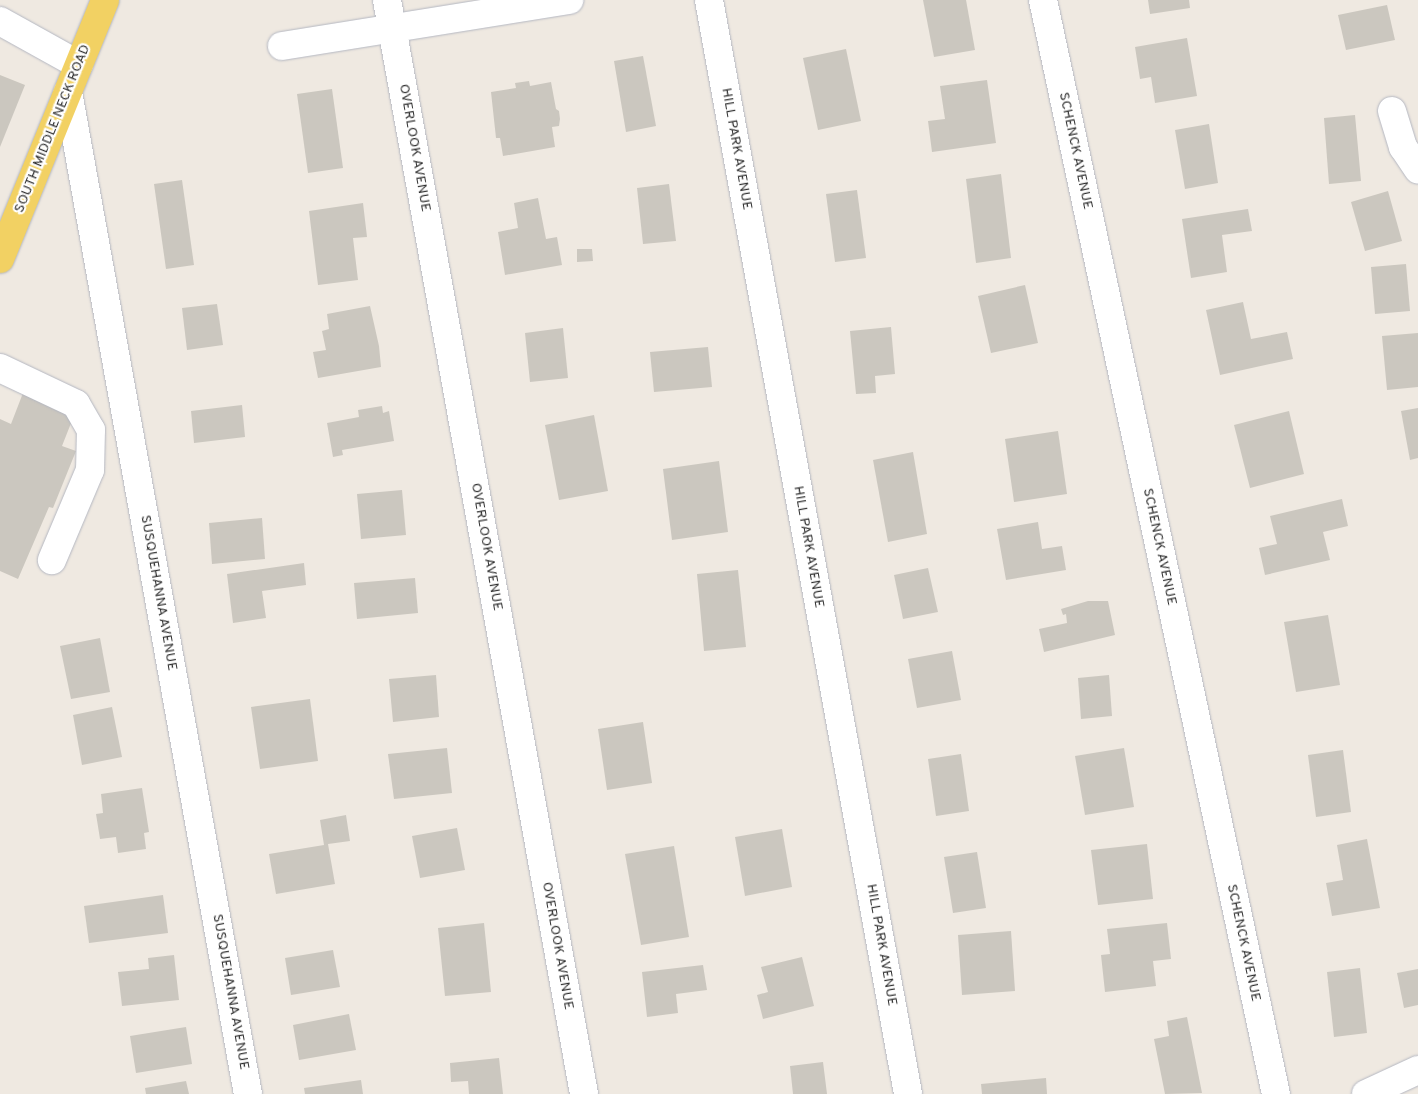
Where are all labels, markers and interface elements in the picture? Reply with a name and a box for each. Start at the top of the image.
street label: SOUTH MIDDLE NECK ROAD [11,42,95,216]
street label: OVERLOOK AVENUE [394,83,434,213]
street label: HILL PARK AVENUE [717,86,755,212]
street label: SCHENCK AVENUE [1054,91,1096,211]
street label: OVERLOOK AVENUE [466,482,506,612]
street label: HILL PARK AVENUE [789,484,827,610]
street label: SCHENCK AVENUE [1138,487,1180,607]
street label: SUSQUEHANNA AVENUE [136,513,180,673]
street label: OVERLOOK AVENUE [537,881,577,1011]
street label: HILL PARK AVENUE [862,882,900,1008]
street label: SCHENCK AVENUE [1222,883,1264,1003]
street label: SUSQUEHANNA AVENUE [208,912,252,1072]

